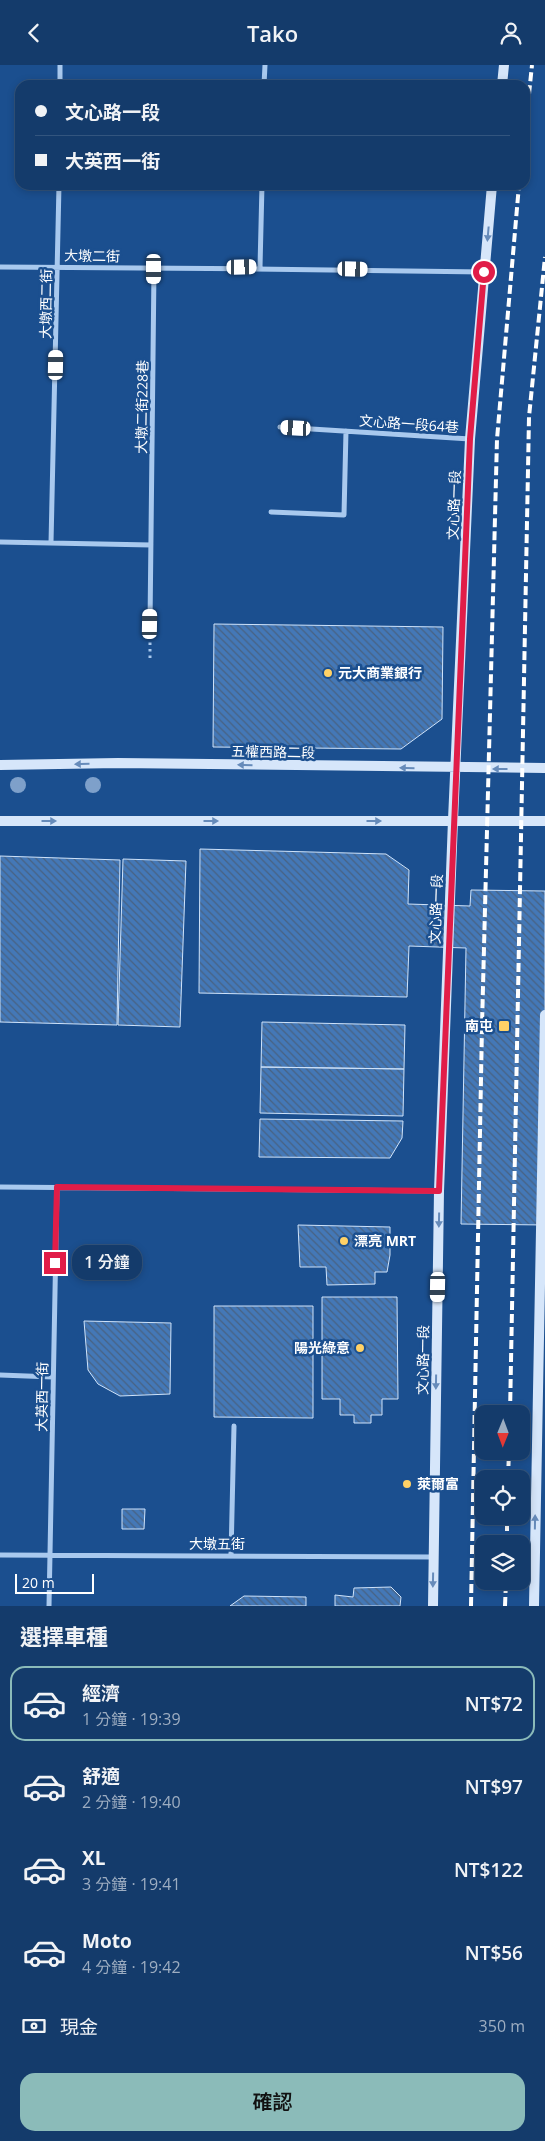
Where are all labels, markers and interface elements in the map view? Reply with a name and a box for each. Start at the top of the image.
text: Tako [247,18,298,48]
icon: back [20,19,48,47]
icon: person [497,19,525,47]
text: 文心路一段 [65,99,160,125]
text: 大英西一街 [65,148,160,174]
one-way arrow [483,226,491,242]
street label: 大墩二街 [64,246,120,265]
car [146,254,161,284]
car [226,259,257,275]
car [337,261,368,277]
route start [473,261,495,283]
street label: 大墩西二街 [35,269,56,339]
car [48,350,63,380]
street label: 大墩二街228巷 [131,360,152,454]
street label: 文心路一段64巷 [358,411,460,436]
car [280,420,311,436]
street label: 文心路一段 [443,470,464,540]
car [142,609,157,639]
place label: 元大商業銀行 [338,663,422,682]
marker: 元大商業銀行 [322,667,334,679]
street label: 五權西路二段 [231,741,315,762]
one-way arrow [74,760,90,768]
one-way arrow [236,761,252,769]
one-way arrow [399,764,415,772]
one-way arrow [492,765,508,773]
one-way arrow [41,817,57,825]
one-way arrow [203,817,219,825]
one-way arrow [366,817,382,825]
street label: 文心路一段 [425,874,446,944]
place label: 南屯 [465,1016,493,1035]
marker: 南屯 [497,1019,511,1033]
one-way arrow [434,1212,442,1228]
place label: 漂亮 MRT [354,1231,416,1250]
marker: 漂亮 MRT [338,1235,350,1247]
callout: 1 分鐘 [72,1245,142,1281]
text: 1 分鐘 [84,1251,130,1273]
route end [44,1252,66,1274]
car [430,1272,445,1302]
street label: 文心路一段 [412,1325,433,1395]
place label: 陽光綠意 [294,1338,350,1357]
marker: 陽光綠意 [354,1342,366,1354]
street label: 大英西一街 [31,1362,52,1432]
one-way arrow [432,1375,440,1391]
north arrow [475,1405,530,1460]
map controls [475,1405,530,1590]
button: locate [475,1470,530,1525]
place label: 萊爾富 [417,1474,459,1493]
marker: 萊爾富 [401,1478,413,1490]
one-way arrow [531,1514,539,1530]
street label: 大墩五街 [189,1534,245,1553]
button: layers [475,1535,530,1590]
scale bar [15,1571,94,1594]
one-way arrow [429,1572,437,1588]
text: 20 m [22,1573,55,1592]
text: 選擇車種 [20,1621,108,1651]
text: 經濟 [82,1680,120,1706]
icon: car [22,1681,67,1726]
text: NT$72 [465,1691,523,1717]
text: 1 分鐘 · 19:39 [82,1708,181,1730]
text: 舒適 [82,1763,120,1789]
icon: car [22,1764,67,1809]
text: NT$97 [465,1774,523,1800]
text: 2 分鐘 · 19:40 [82,1791,181,1813]
text: XL [82,1845,105,1871]
icon: car [22,1847,67,1892]
text: NT$122 [454,1857,523,1883]
text: 3 分鐘 · 19:41 [82,1873,181,1895]
text: Moto [82,1928,132,1954]
icon: car [22,1930,67,1975]
text: NT$56 [465,1940,523,1966]
text: 4 分鐘 · 19:42 [82,1956,181,1978]
icon: cash [20,2012,48,2040]
text: 現金 [60,2014,98,2040]
text: 350 m [479,2015,525,2037]
button: 確認 [20,2073,525,2131]

